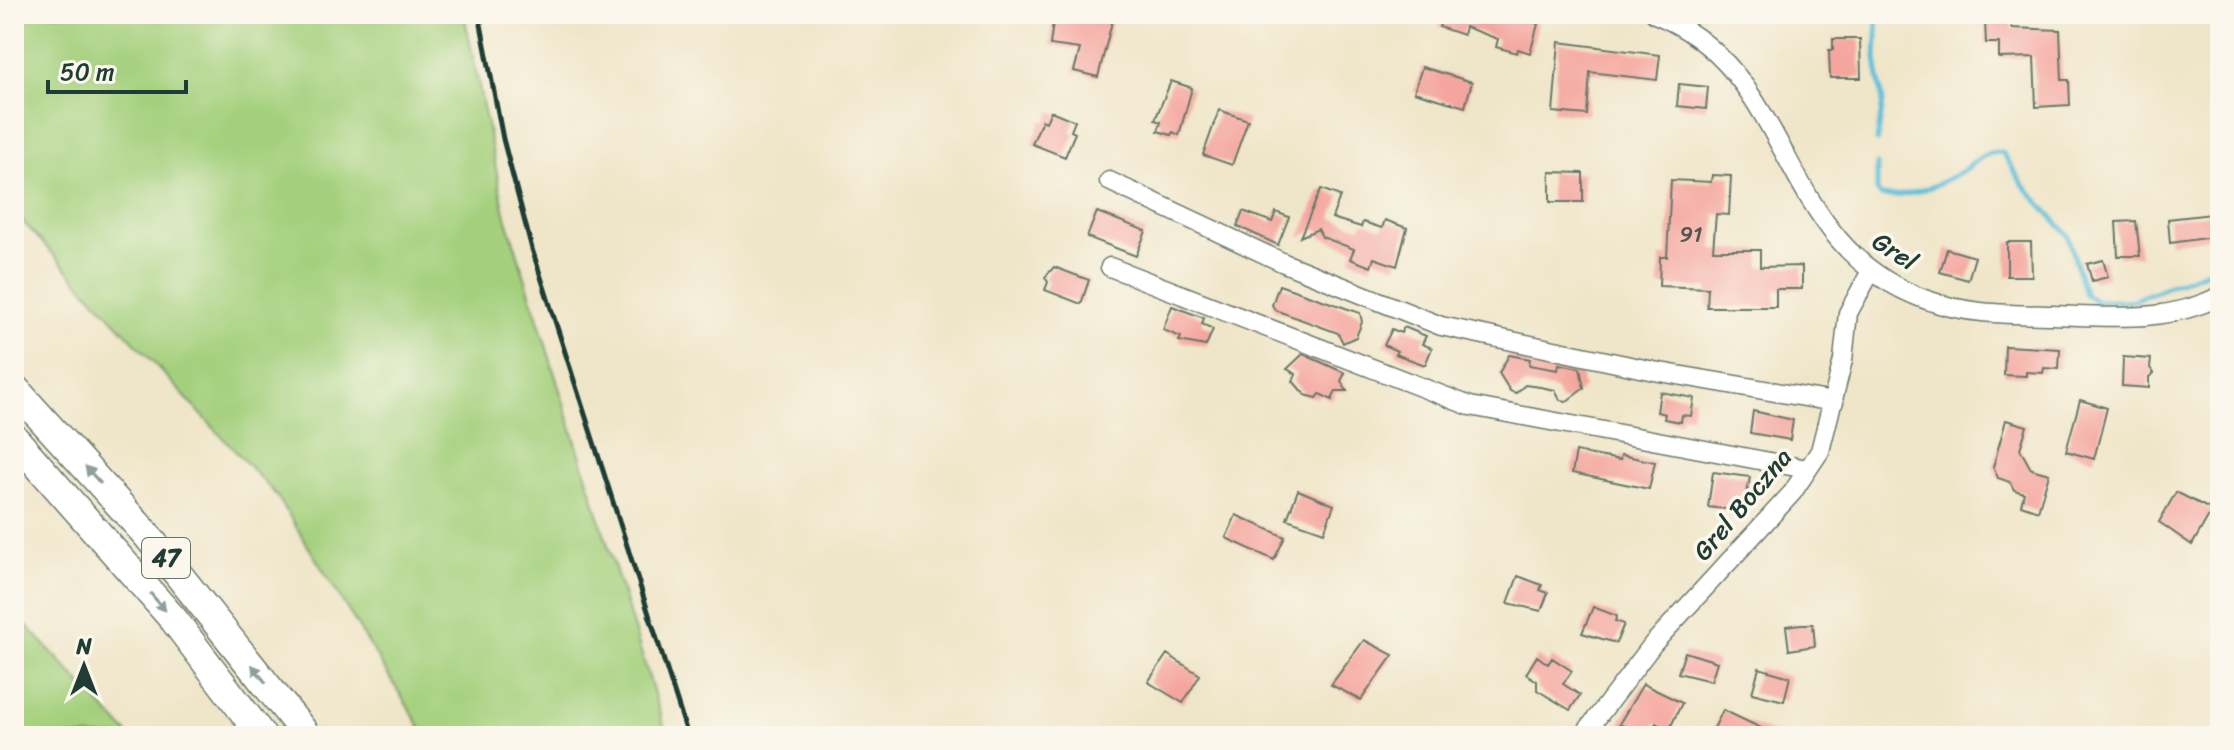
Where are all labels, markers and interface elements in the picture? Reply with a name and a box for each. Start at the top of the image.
scale bar [48,44,186,94]
text: 50 m [60,51,115,93]
house number: 91 [1680,215,1702,254]
street label: Grel [1862,219,1928,284]
street label: Grel Boczna [1680,437,1804,571]
one-way arrow [84,465,102,484]
road number: 47 [142,538,190,578]
one-way arrow [149,591,166,611]
north arrow [44,626,124,706]
text: N [75,627,92,666]
one-way arrow [252,664,268,684]

